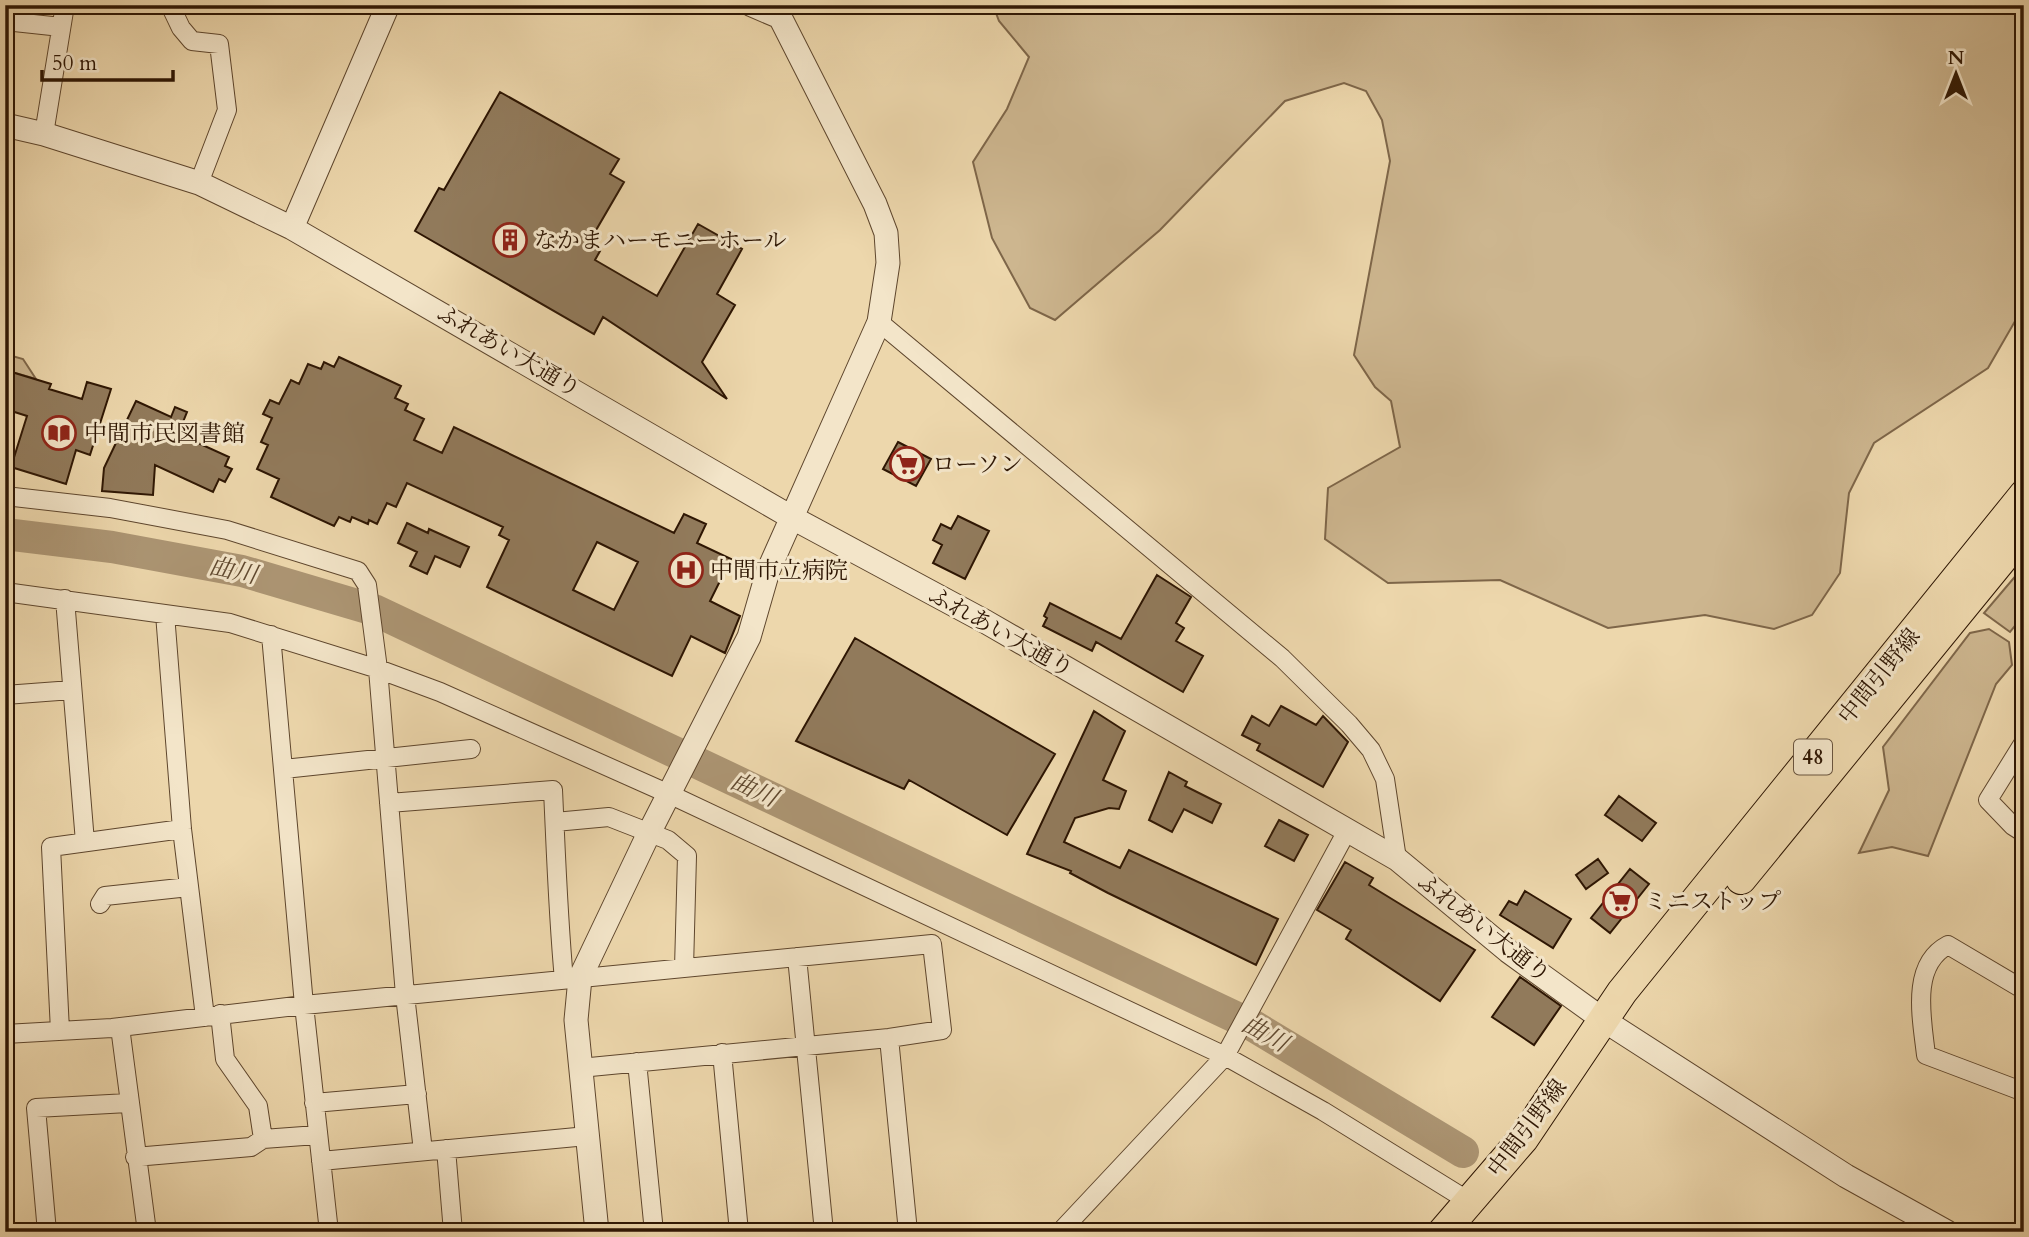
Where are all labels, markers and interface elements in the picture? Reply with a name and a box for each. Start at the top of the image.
scale bar [42,38,173,82]
north arrow [1920,38,1990,108]
text: N [1948,45,1965,71]
text: 50 m [52,49,97,78]
building icon: なかまハーモニーホール [491,221,529,259]
place label: なかまハーモニーホール [534,225,787,256]
street label: ふれあい大通り [432,297,586,405]
library icon: 中間市民図書館 [40,414,78,452]
place label: 中間市民図書館 [84,418,245,449]
supermarket icon: ローソン [888,445,926,483]
place label: ローソン [932,449,1023,480]
water label: 曲川 [206,550,263,593]
hospital icon: 中間市立病院 [667,551,705,589]
place label: 中間市立病院 [710,555,848,586]
street label: ふれあい大通り [923,579,1079,685]
street label: 中間引野線 [1831,622,1927,730]
road number: 48 [1794,740,1832,774]
water label: 曲川 [725,765,785,816]
street label: ふれあい大通り [1411,866,1557,990]
supermarket icon: ミニストップ [1601,882,1639,920]
place label: ミニストップ [1644,886,1781,917]
water label: 曲川 [1236,1008,1297,1062]
street label: 中間引野線 [1480,1073,1574,1183]

